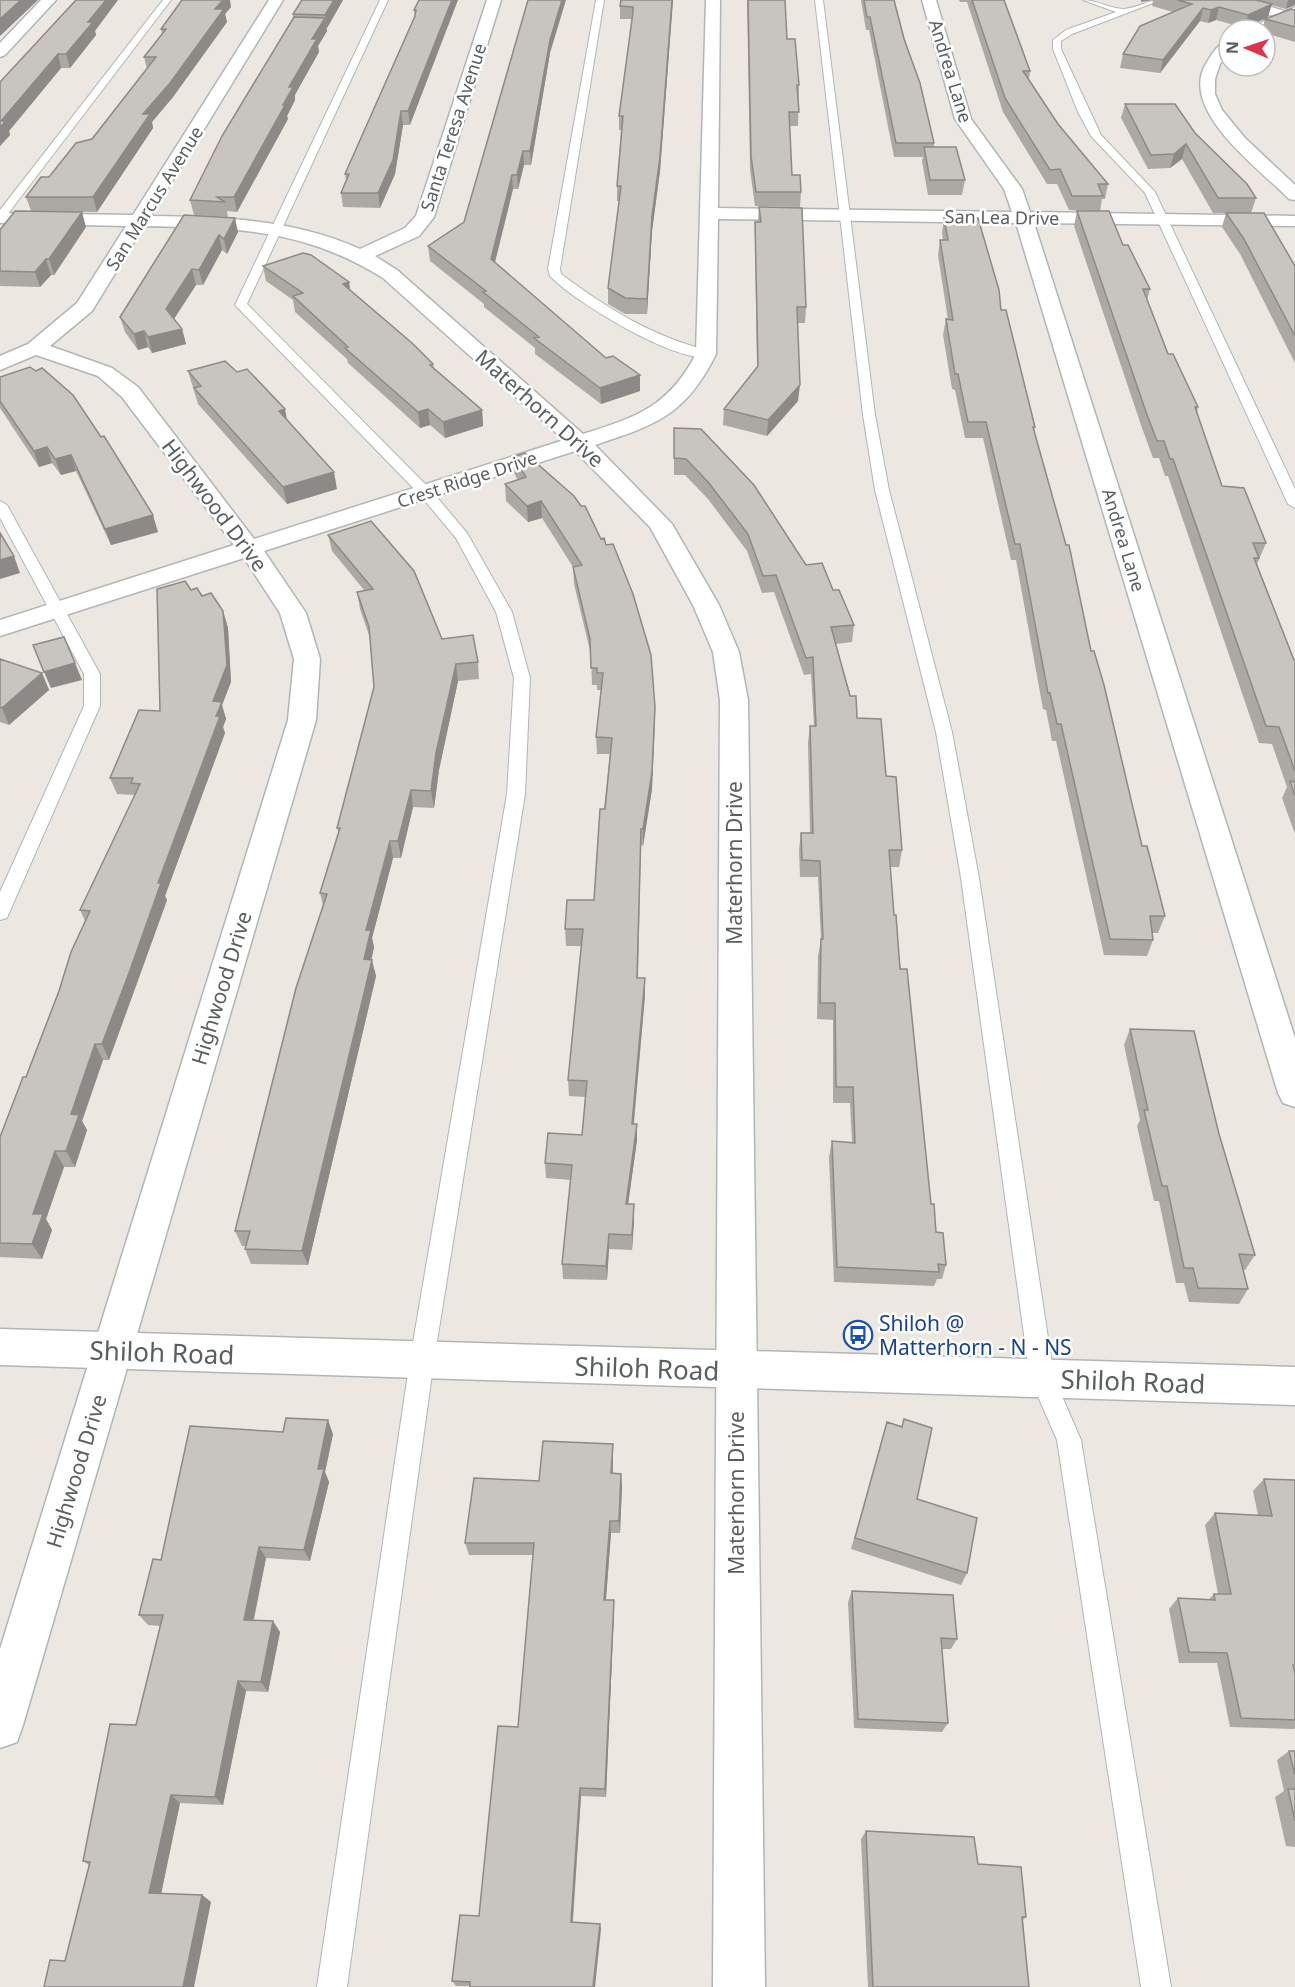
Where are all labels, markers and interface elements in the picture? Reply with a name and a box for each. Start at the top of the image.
street label: Andrea Lane [924,17,978,125]
north arrow [1217,18,1277,78]
street label: Santa Teresa Avenue [415,40,491,214]
text: N [1221,41,1243,54]
street label: San Marcus Avenue [100,121,208,275]
street label: San Lea Drive [944,204,1060,230]
street label: Materhorn Drive [470,343,610,473]
street label: Highwood Drive [156,433,274,577]
street label: Crest Ridge Drive [394,445,540,513]
street label: Andrea Lane [1097,486,1151,594]
street label: Materhorn Drive [720,781,748,945]
street label: Highwood Drive [184,908,258,1068]
place label: Shiloh @ Matterhorn - N - NS [879,1309,1072,1361]
bus stop icon: Shiloh @ Matterhorn - N - NS [842,1319,874,1351]
street label: Shiloh Road [89,1331,235,1373]
street label: Shiloh Road [574,1347,720,1389]
street label: Shiloh Road [1060,1360,1206,1402]
street label: Highwood Drive [39,1391,113,1551]
street label: Materhorn Drive [722,1411,750,1575]

